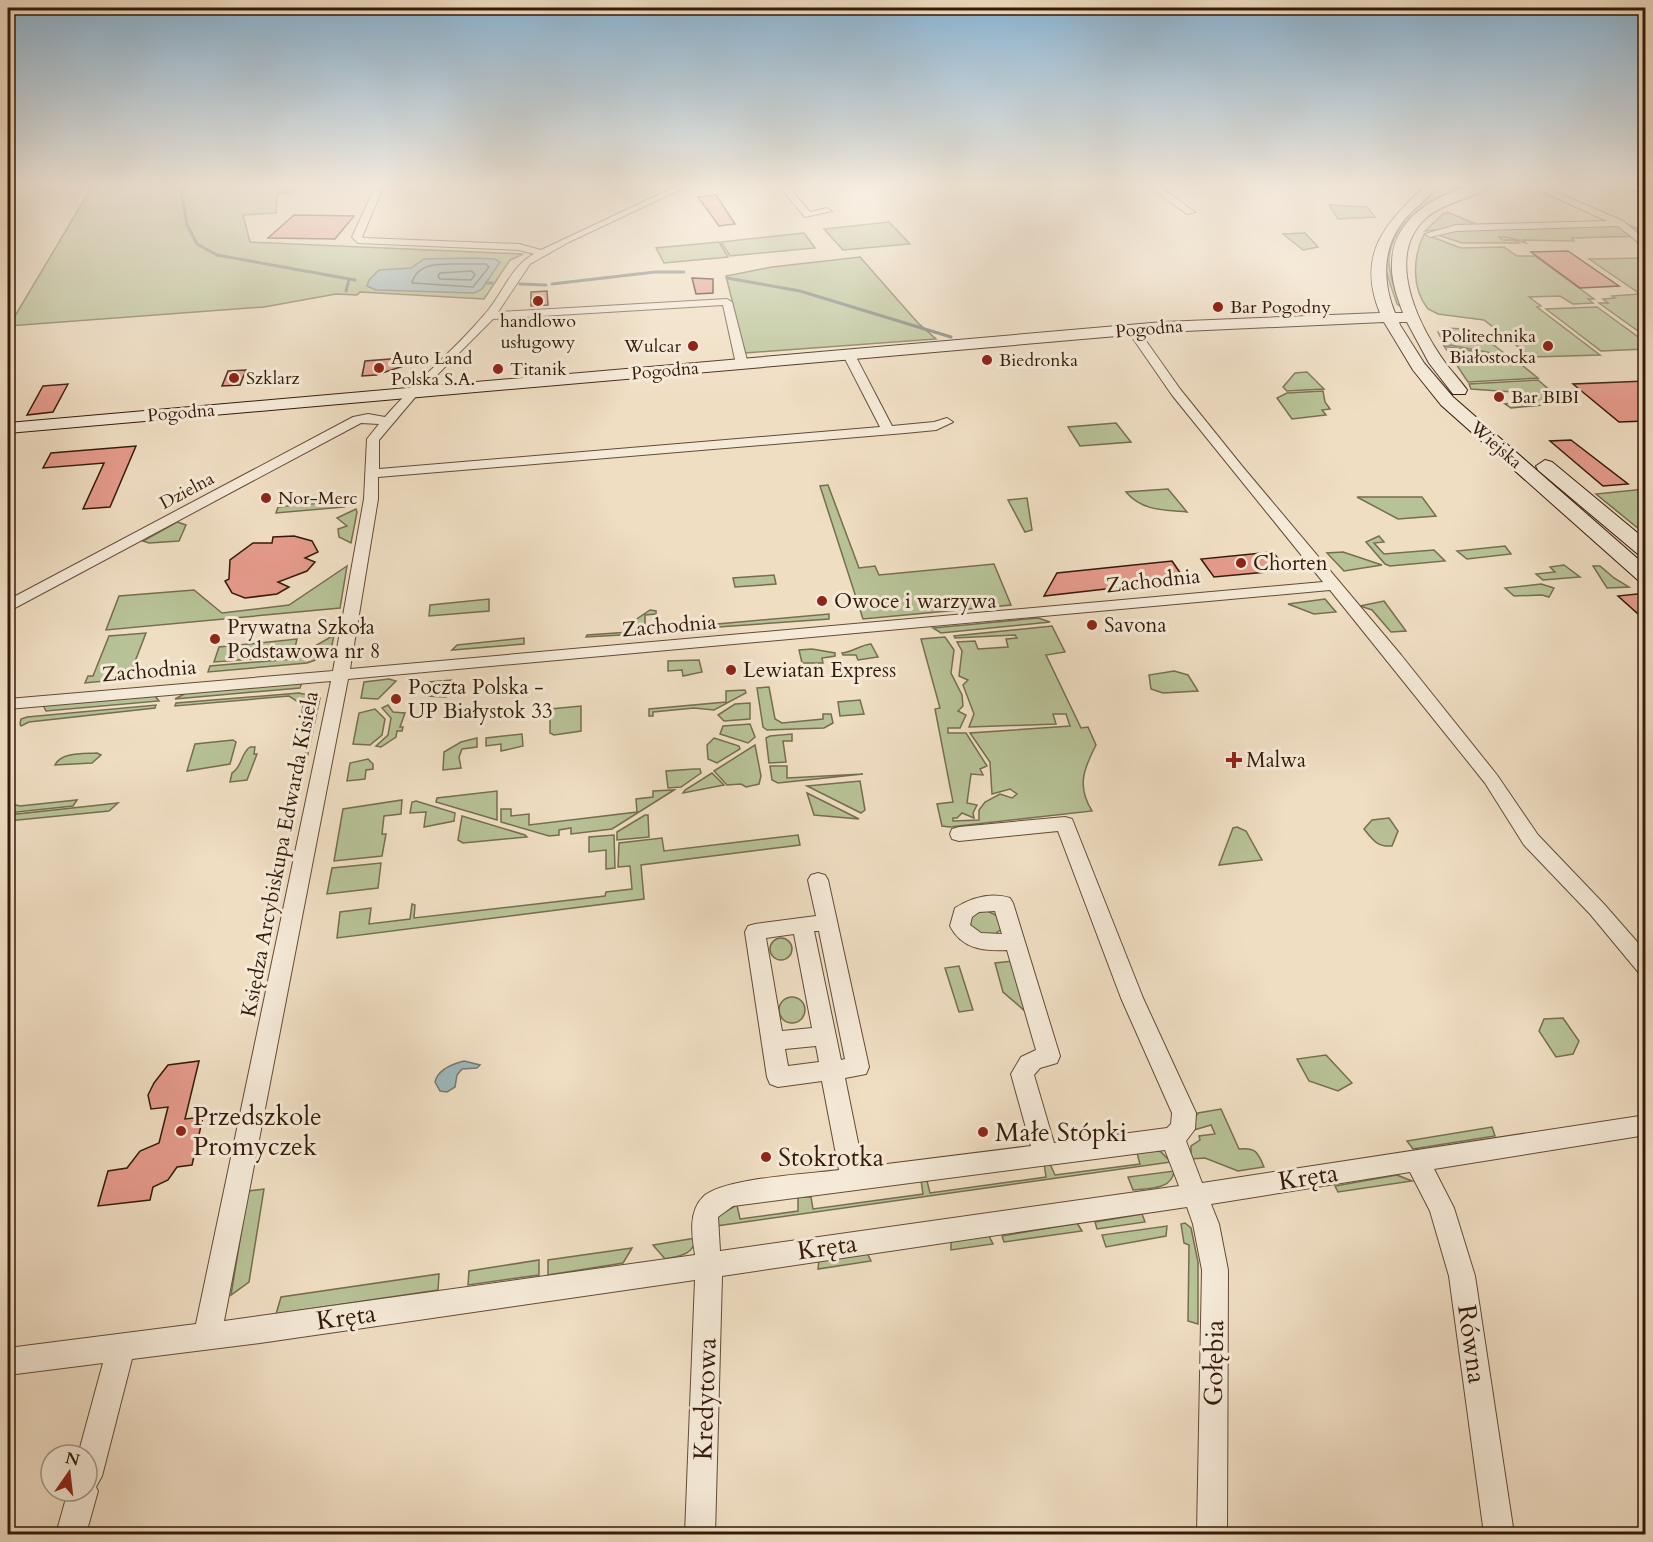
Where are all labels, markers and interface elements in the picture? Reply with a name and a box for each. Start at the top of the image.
marker: handlowo usługowy [531,294,545,308]
place label: Bar Pogodny [1230,295,1331,320]
marker: Bar Pogodny [1211,300,1225,314]
place label: handlowo usługowy [500,309,576,355]
street label: Pogodna [1114,314,1184,344]
place label: Politechnika Białostocka [1441,324,1536,370]
place label: Wulcar [623,334,681,359]
marker: Wulcar [686,339,700,353]
marker: Politechnika Białostocka [1541,339,1555,353]
place label: Auto Land Polska S.A. [391,346,475,392]
place label: Biedronka [999,348,1078,373]
marker: Biedronka [980,353,994,367]
street label: Pogodna [630,356,700,386]
place label: Titanik [510,357,567,382]
marker: Auto Land Polska S.A. [372,361,386,375]
marker: Titanik [491,362,505,376]
place label: Szklarz [246,366,300,391]
marker: Szklarz [227,371,241,385]
place label: Bar BIBI [1511,385,1579,410]
marker: Bar BIBI [1492,390,1506,404]
street label: Pogodna [146,398,216,428]
street label: Wiejska [1464,415,1528,475]
street label: Dzielna [155,466,219,516]
place label: Nor-Merc [278,486,358,511]
marker: Nor-Merc [259,491,273,505]
place label: Chorten [1253,549,1328,578]
marker: Chorten [1234,556,1248,570]
street label: Zachodnia [1104,562,1202,600]
place label: Owoce i warzywa [834,587,997,616]
marker: Owoce i warzywa [815,594,829,608]
street label: Zachodnia [621,607,717,645]
place label: Savona [1104,611,1167,640]
place label: Prywatna Szkoła Podstawowa nr 8 [227,613,380,666]
marker: Savona [1085,618,1099,632]
marker: Prywatna Szkoła Podstawowa nr 8 [208,632,222,646]
street label: Zachodnia [101,652,197,690]
place label: Lewiatan Express [743,656,896,685]
marker: Lewiatan Express [724,663,738,677]
place label: Poczta Polska - UP Białystok 33 [408,673,553,726]
street label: Księdza Arcybiskupa Edwarda Kisiela [234,689,326,1019]
marker: Poczta Polska - UP Białystok 33 [389,692,403,706]
place label: Malwa [1246,746,1306,775]
marker: Malwa [1227,753,1241,767]
place label: Przedszkole Promyczek [193,1099,322,1164]
place label: Małe Stópki [995,1115,1127,1150]
marker: Przedszkole Promyczek [174,1124,188,1138]
marker: Małe Stópki [976,1125,990,1139]
place label: Stokrotka [778,1140,884,1175]
marker: Stokrotka [759,1150,773,1164]
street label: Kręta [1276,1155,1340,1199]
street label: Kręta [795,1225,859,1269]
street label: Kręta [314,1295,378,1339]
street label: Równa [1449,1302,1495,1386]
street label: Gołębia [1196,1320,1232,1406]
street label: Kredytowa [685,1337,725,1461]
north arrow [39,1443,99,1503]
text: N [63,1447,82,1472]

